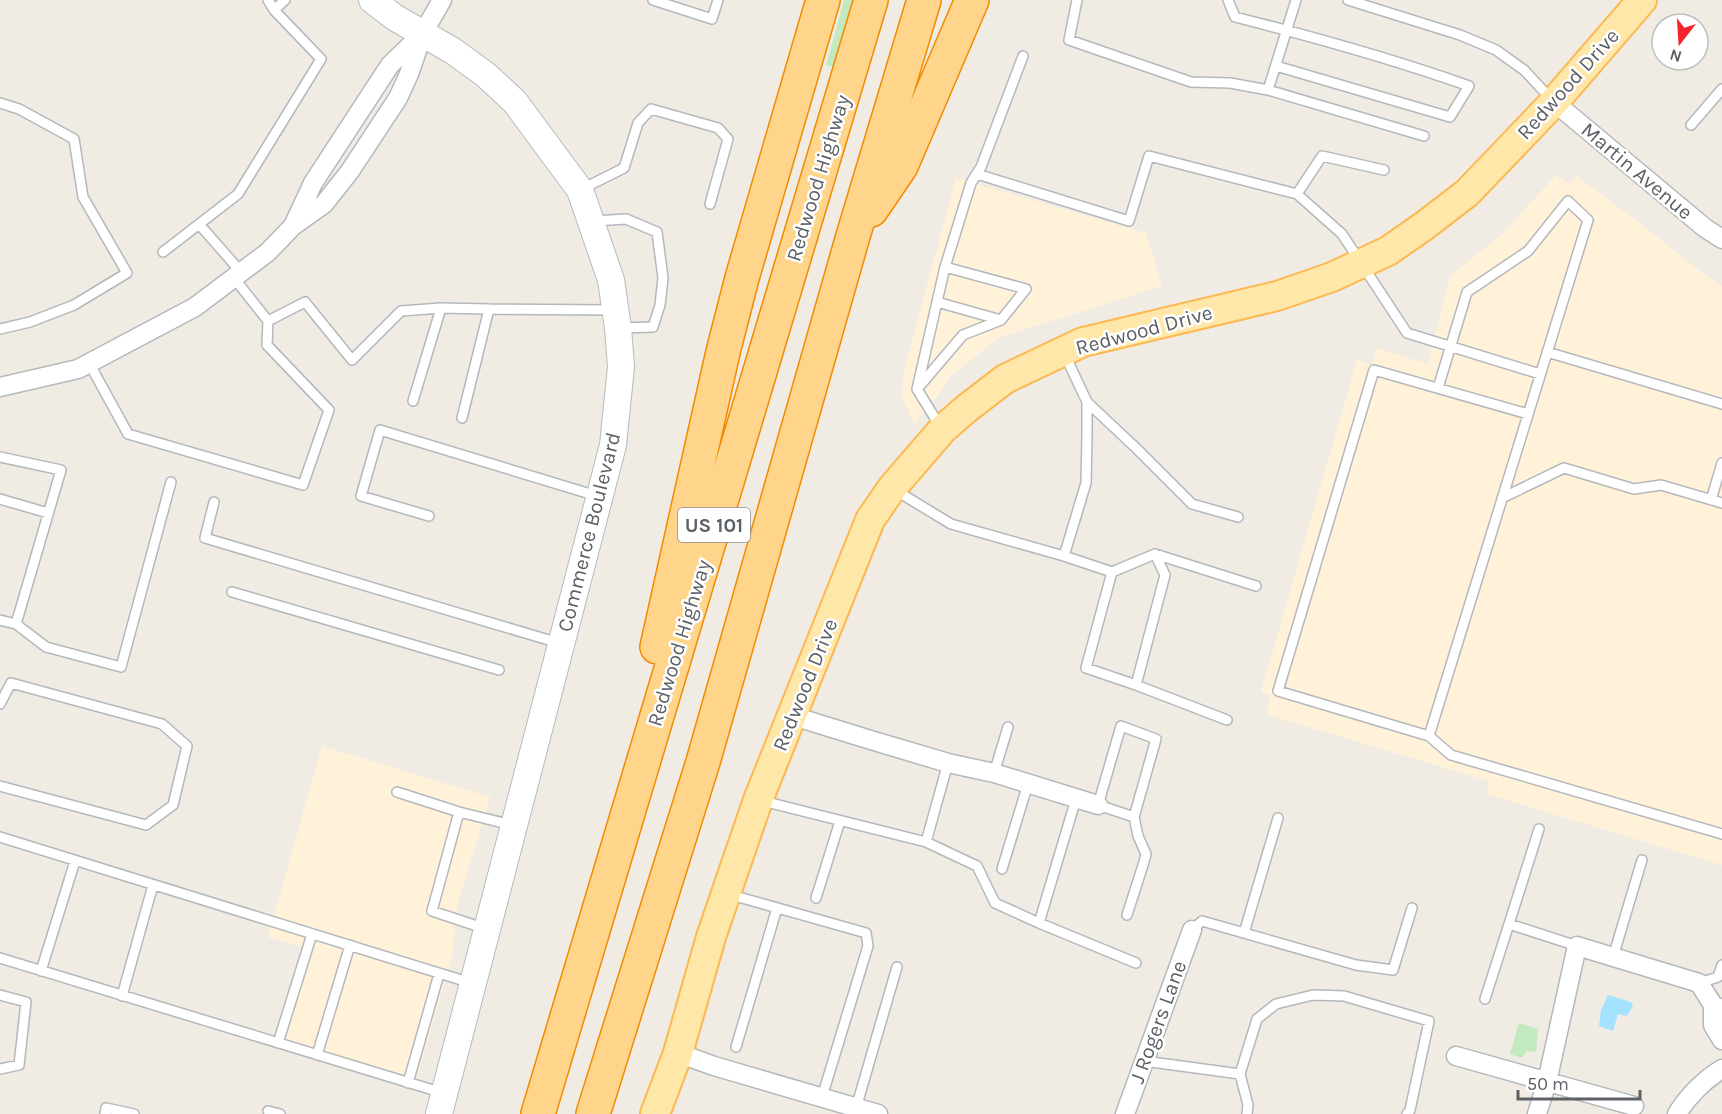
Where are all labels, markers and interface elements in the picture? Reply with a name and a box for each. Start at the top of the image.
north arrow [1650,12,1710,72]
street label: Redwood Drive [1512,24,1624,144]
text: N [1667,45,1684,67]
street label: Redwood Highway [781,92,855,264]
street label: Martin Avenue [1576,117,1698,225]
street label: Redwood Drive [1073,300,1215,360]
street label: Commerce Boulevard [553,430,625,634]
road number: US 101 [678,508,750,542]
street label: Redwood Highway [642,557,716,729]
street label: Redwood Drive [768,615,842,755]
street label: J Rogers Lane [1125,957,1191,1087]
scale bar [1518,1063,1640,1101]
text: 50 m [1527,1073,1569,1095]

